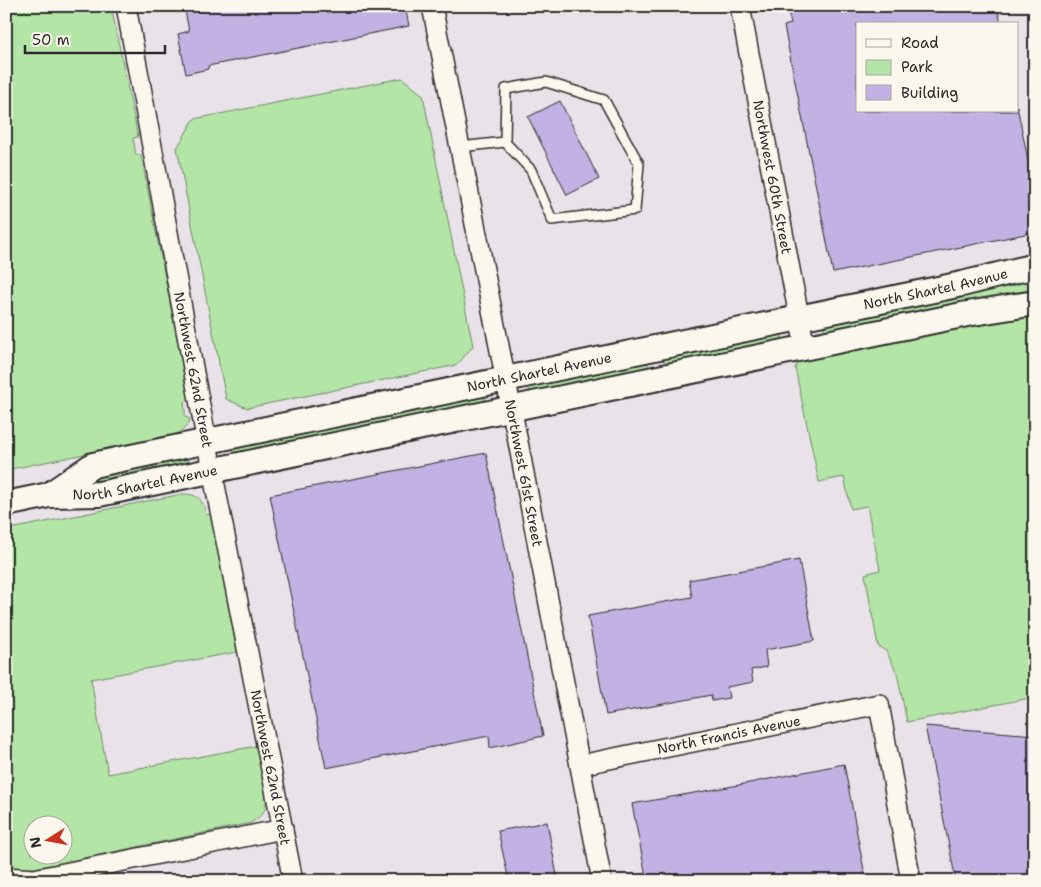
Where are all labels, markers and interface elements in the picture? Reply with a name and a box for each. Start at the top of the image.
scale bar [25,22,165,54]
legend [856,22,1018,112]
text: 50 m [32,30,70,50]
text: Road [901,33,939,53]
text: Park [901,57,933,77]
text: Building [901,83,958,103]
street label: Northwest 60th Street [749,98,796,256]
street label: North Shartel Avenue [862,264,1010,313]
street label: Northwest 62nd Street [170,290,217,449]
street label: North Shartel Avenue [465,348,613,396]
street label: Northwest 61st Street [501,398,547,548]
street label: North Shartel Avenue [72,461,219,504]
street label: Northwest 62nd Street [246,688,295,847]
street label: North Francis Avenue [656,711,802,758]
north arrow [22,814,72,864]
text: N [25,835,45,850]

